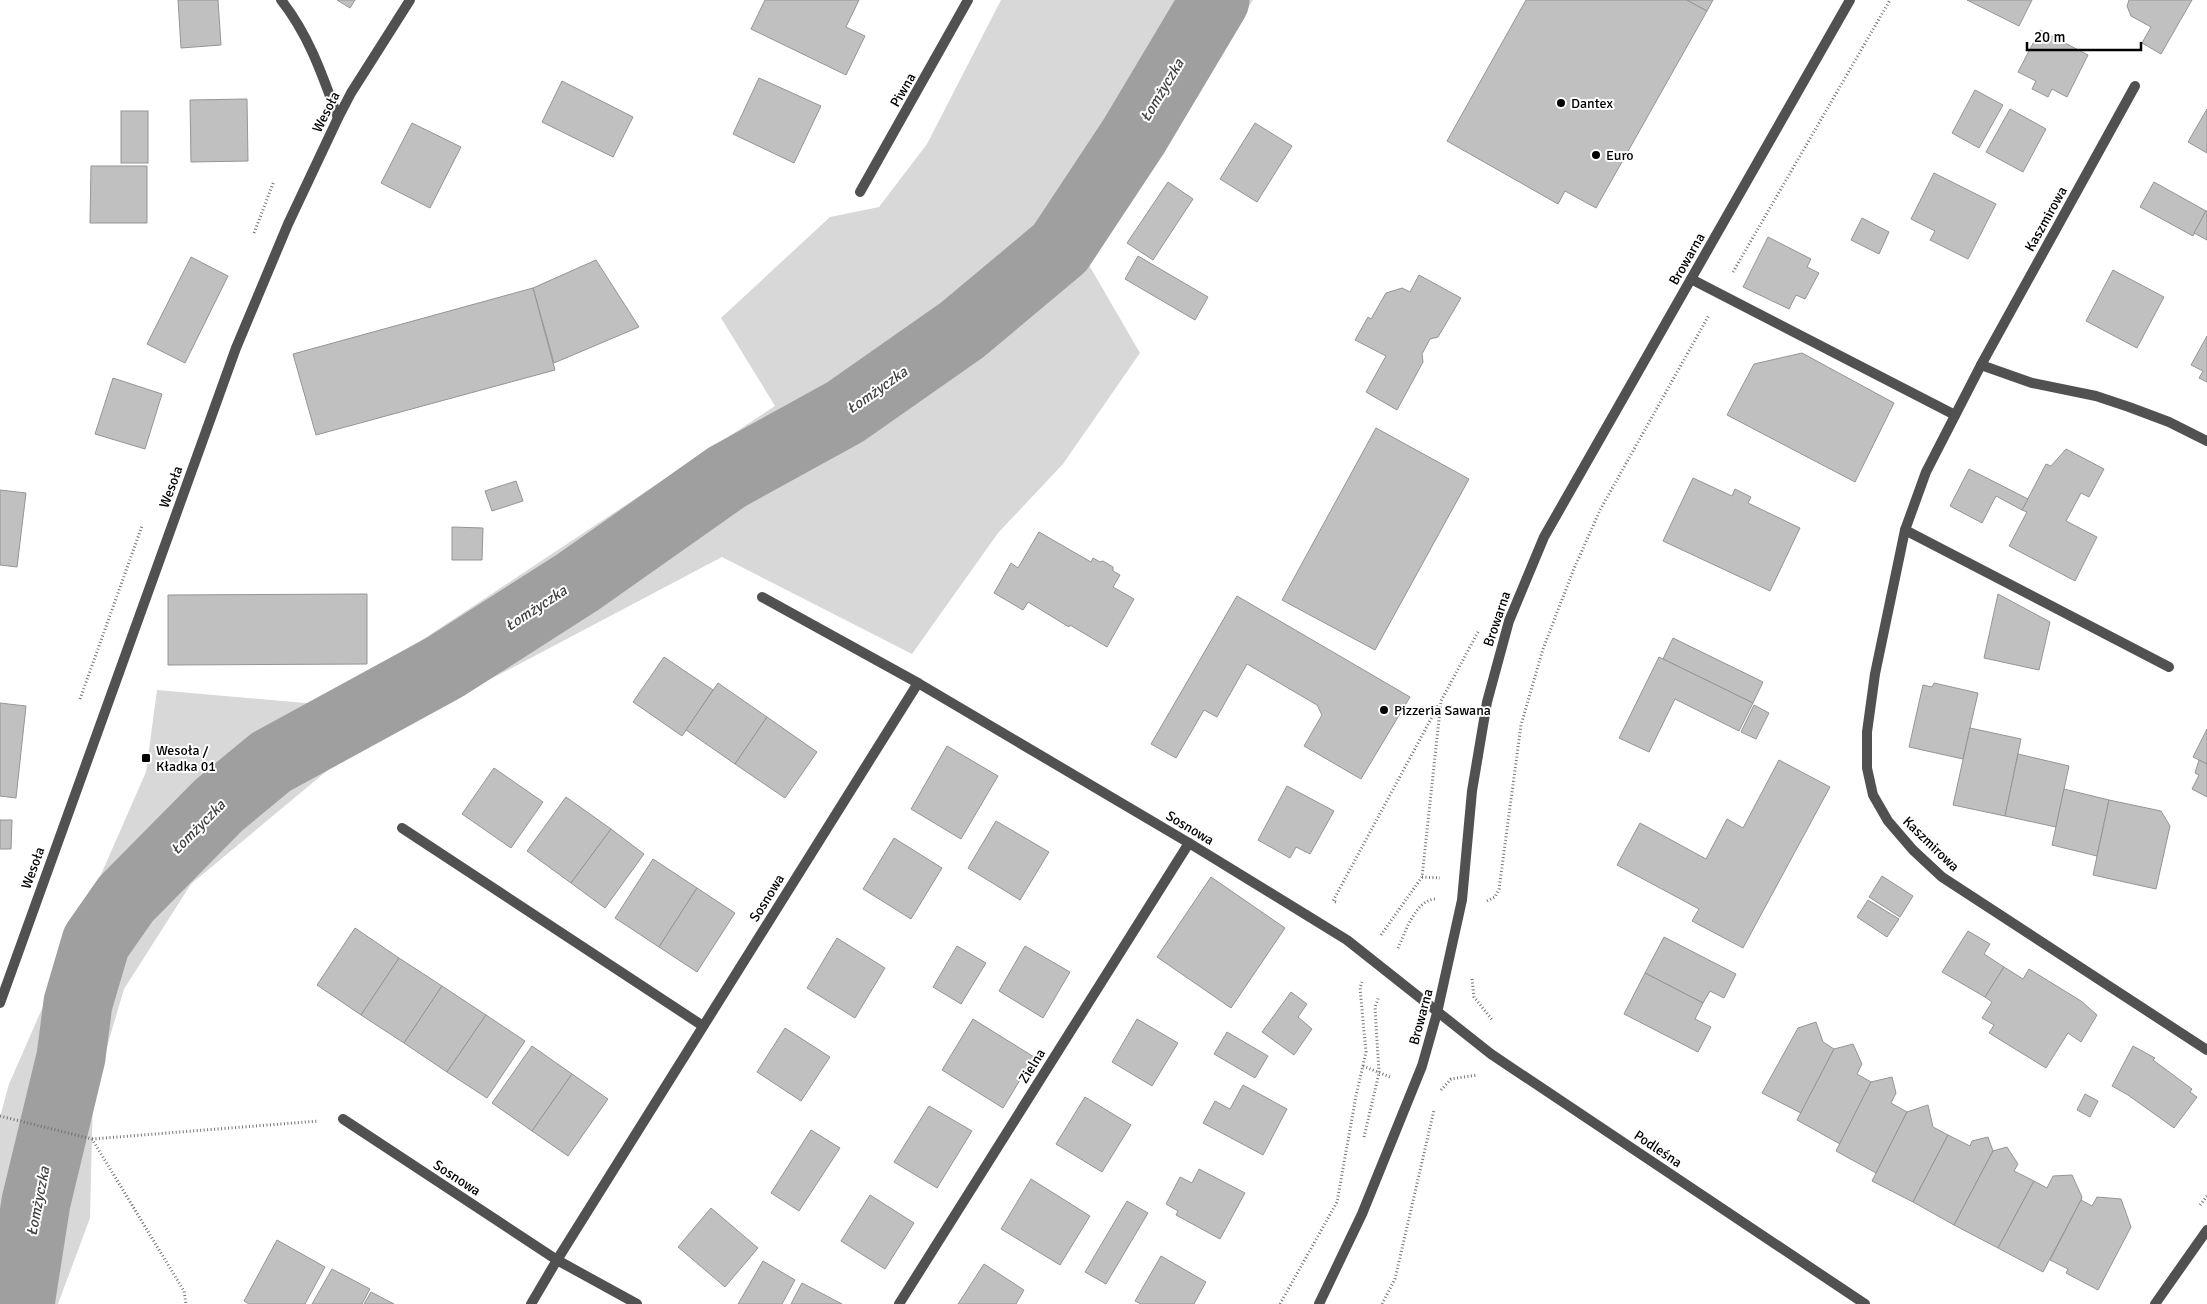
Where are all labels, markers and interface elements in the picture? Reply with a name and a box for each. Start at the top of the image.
scale bar [2027,20,2141,52]
text: 20 m [2034,28,2065,46]
water label: Łomżyczka [1136,55,1188,125]
street label: Piwna [887,70,919,110]
street label: Wesoła [309,89,343,135]
place label: Dantex [1571,95,1613,112]
marker: Dantex [1555,97,1567,109]
place label: Euro [1606,147,1634,164]
marker: Euro [1590,149,1602,161]
street label: Kaszmirowa [2021,183,2071,255]
street label: Browarna [1665,230,1709,288]
water label: Łomżyczka [843,362,911,417]
street label: Wesoła [156,464,186,510]
water label: Łomżyczka [502,581,570,635]
street label: Browarna [1480,589,1514,649]
place label: Pizzeria Sawana [1394,702,1491,719]
marker: Pizzeria Sawana [1378,704,1390,716]
place label: Wesoła / Kładka 01 [156,742,216,775]
marker: Wesoła / Kładka 01 [140,752,152,764]
water label: Łomżyczka [167,796,229,858]
street label: Sosnowa [1163,807,1217,849]
street label: Kaszmirowa [1899,813,1963,875]
street label: Wesoła [18,845,48,891]
street label: Sosnowa [746,871,788,925]
street label: Browarna [1405,987,1437,1047]
street label: Zielna [1015,1046,1049,1086]
street label: Podleśna [1631,1127,1685,1171]
street label: Sosnowa [430,1156,484,1200]
water label: Łomżyczka [23,1165,54,1237]

